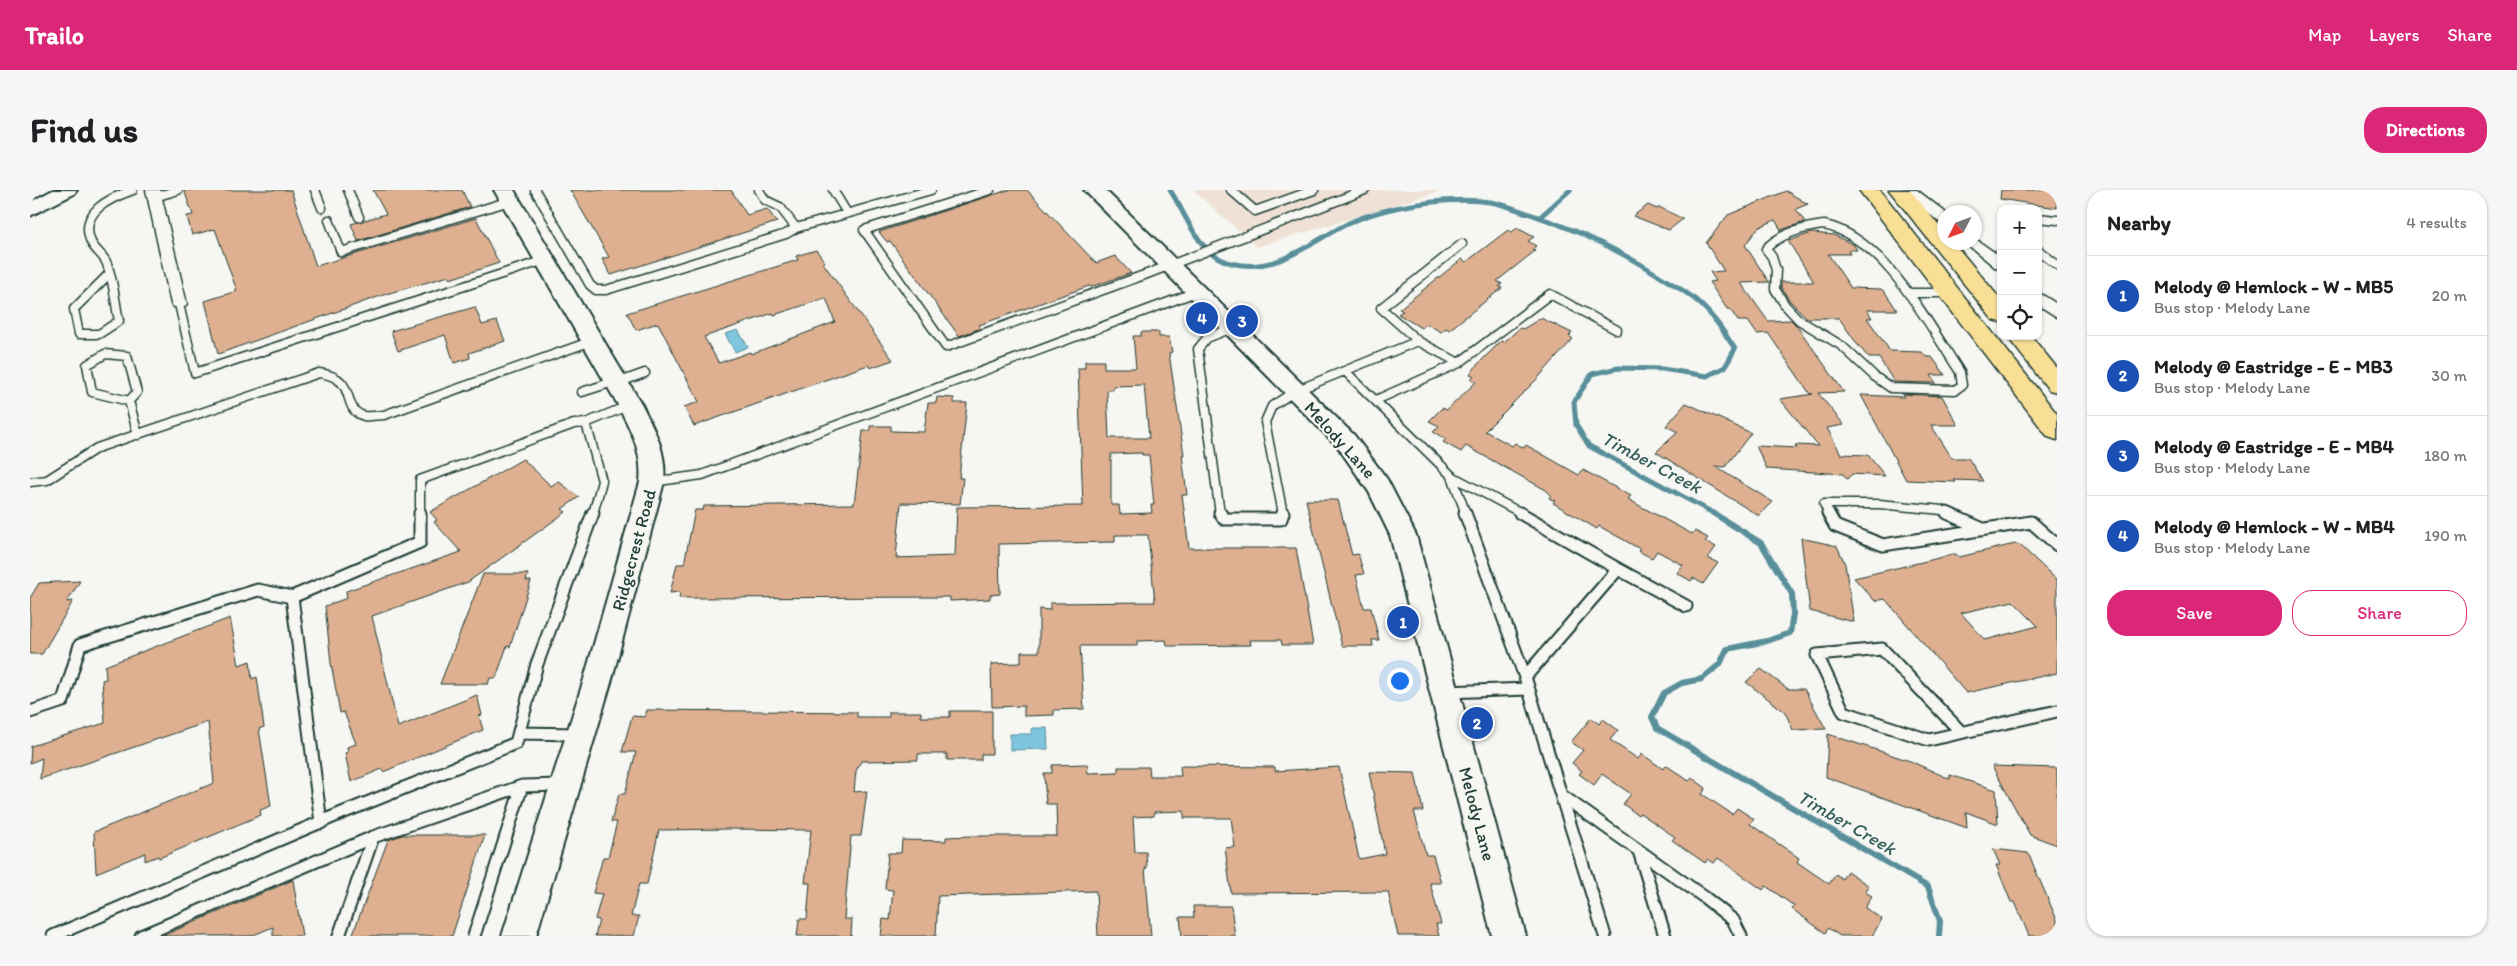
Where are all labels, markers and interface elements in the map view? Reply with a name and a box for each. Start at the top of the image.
text: Trailo [25,21,84,50]
text: Map [2308,24,2341,46]
text: Layers [2369,24,2419,46]
text: Share [2447,24,2492,46]
button: Directions [2364,107,2487,153]
text: Find us [30,109,138,151]
north arrow [1937,205,1982,250]
map controls [1997,205,2042,340]
button: + [1997,205,2042,250]
text: Nearby [2107,210,2171,235]
text: 4 results [2406,213,2467,232]
button: − [1997,250,2042,295]
text: Melody @ Hemlock - W - MB5 [2154,275,2393,298]
text: 1 [2119,286,2127,305]
text: 20 m [2432,286,2467,305]
button: locate [1997,295,2042,340]
text: Bus stop · Melody Lane [2154,298,2310,317]
pin: 4 [1186,299,1218,337]
pin: 3 [1226,302,1258,340]
text: Melody @ Eastridge - E - MB3 [2154,355,2393,378]
text: 2 [2119,366,2127,385]
text: 30 m [2431,366,2467,385]
text: Bus stop · Melody Lane [2154,378,2310,397]
street label: Melody Lane [1300,397,1380,483]
water label: Timber Creek [1598,427,1707,499]
text: Melody @ Eastridge - E - MB4 [2154,435,2394,458]
text: 3 [2119,446,2127,465]
text: 180 m [2424,446,2467,465]
text: Bus stop · Melody Lane [2154,458,2310,477]
street label: Ridgecrest Road [607,487,661,613]
text: Melody @ Hemlock - W - MB4 [2154,515,2395,538]
text: 4 [2118,526,2128,545]
text: 190 m [2424,526,2467,545]
text: Bus stop · Melody Lane [2154,538,2310,557]
button: Save [2107,590,2282,636]
button: Share [2292,590,2467,636]
pin: 1 [1387,603,1419,641]
your location [1387,668,1413,694]
pin: 2 [1461,704,1493,742]
street label: Melody Lane [1454,765,1500,863]
water label: Timber Creek [1793,785,1901,860]

